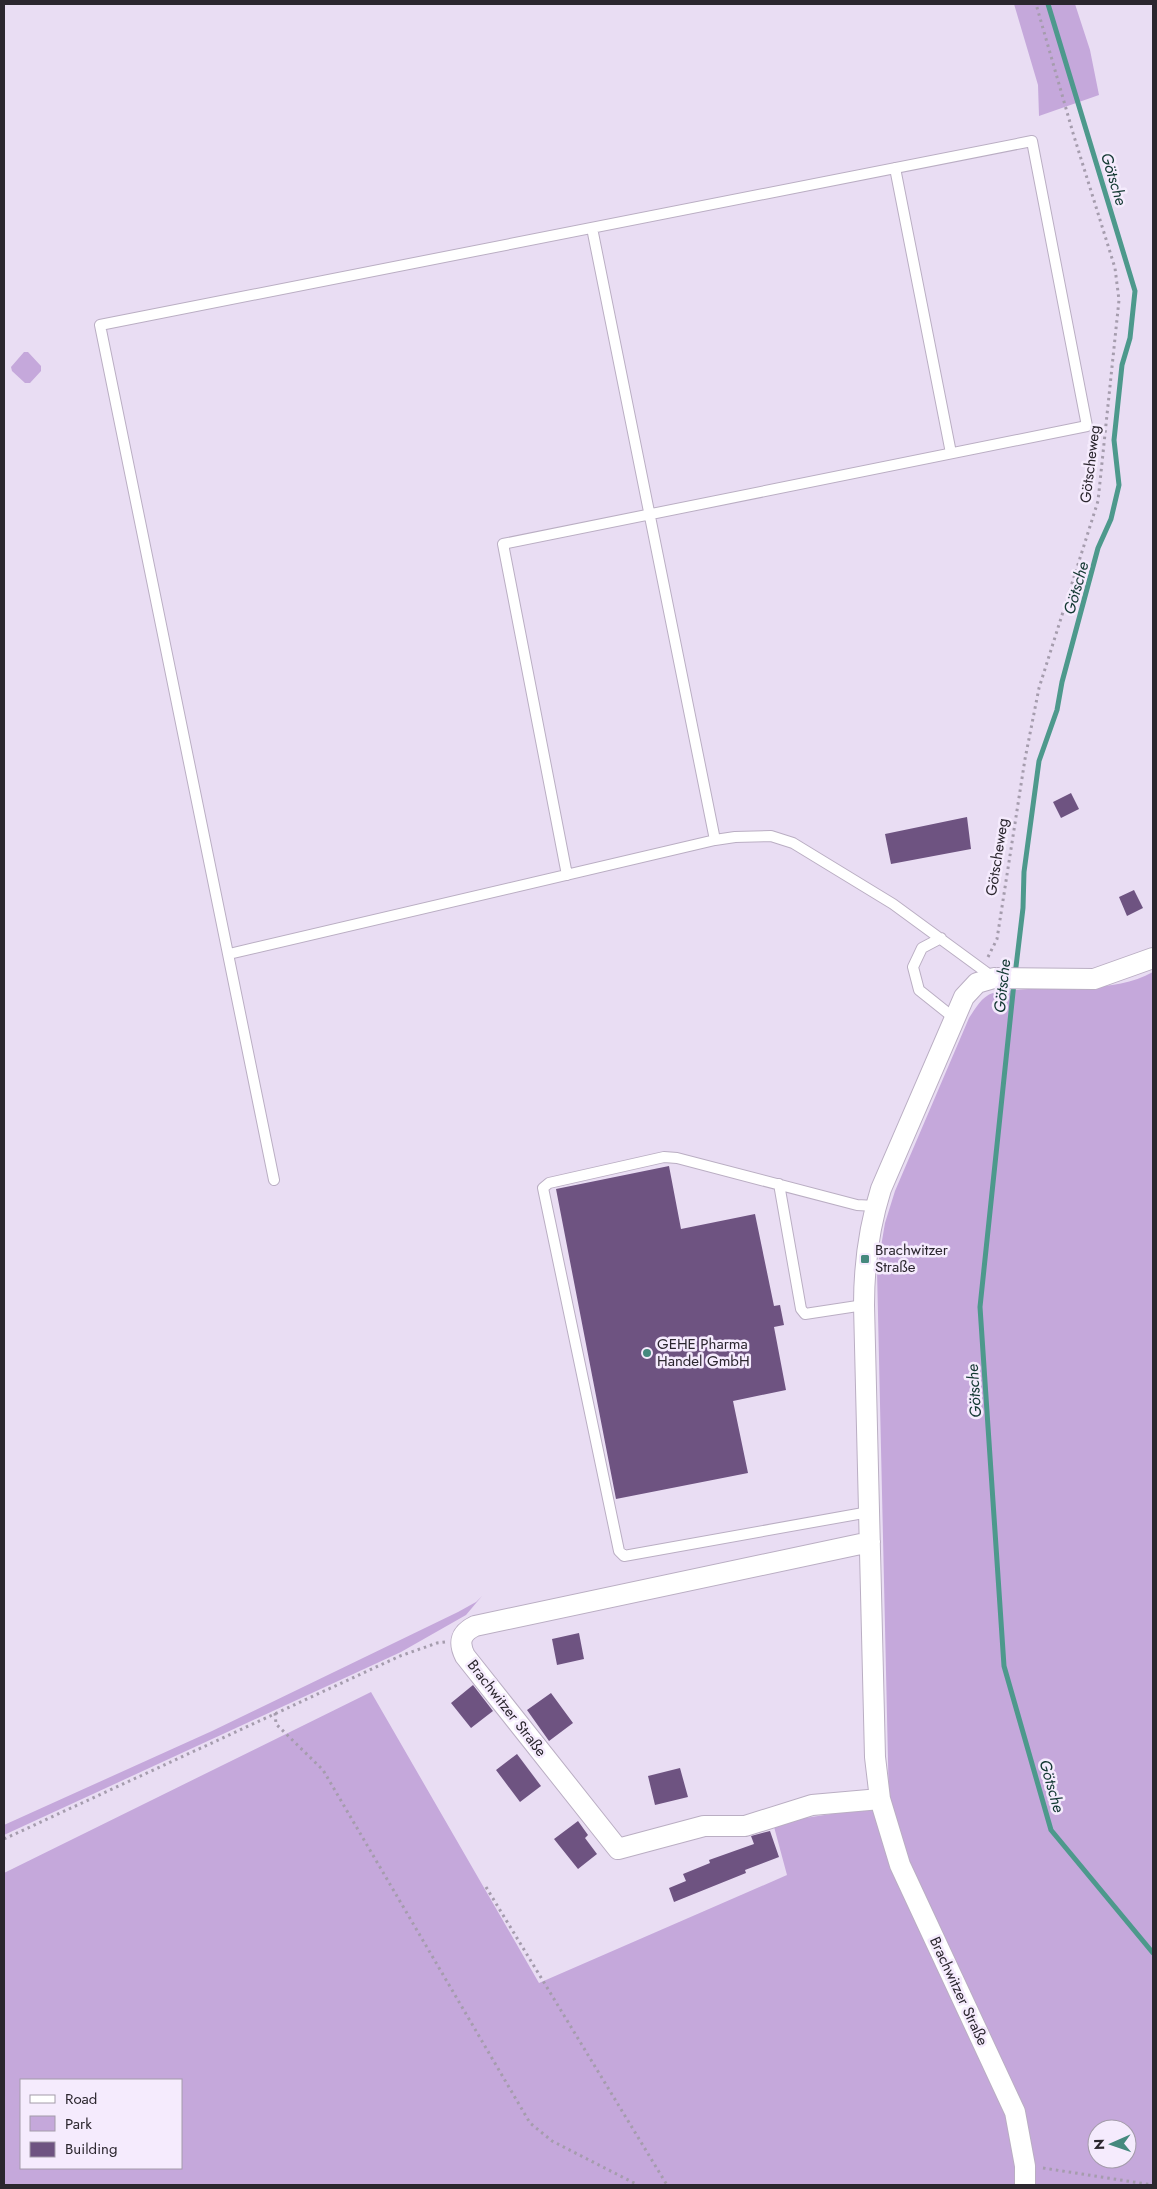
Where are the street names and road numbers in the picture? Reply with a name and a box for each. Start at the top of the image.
street label: Götscheweg [1074,424,1106,504]
street label: Götscheweg [980,817,1014,897]
street label: Brachwitzer Straße [462,1655,552,1761]
street label: Brachwitzer Straße [924,1933,994,2049]

